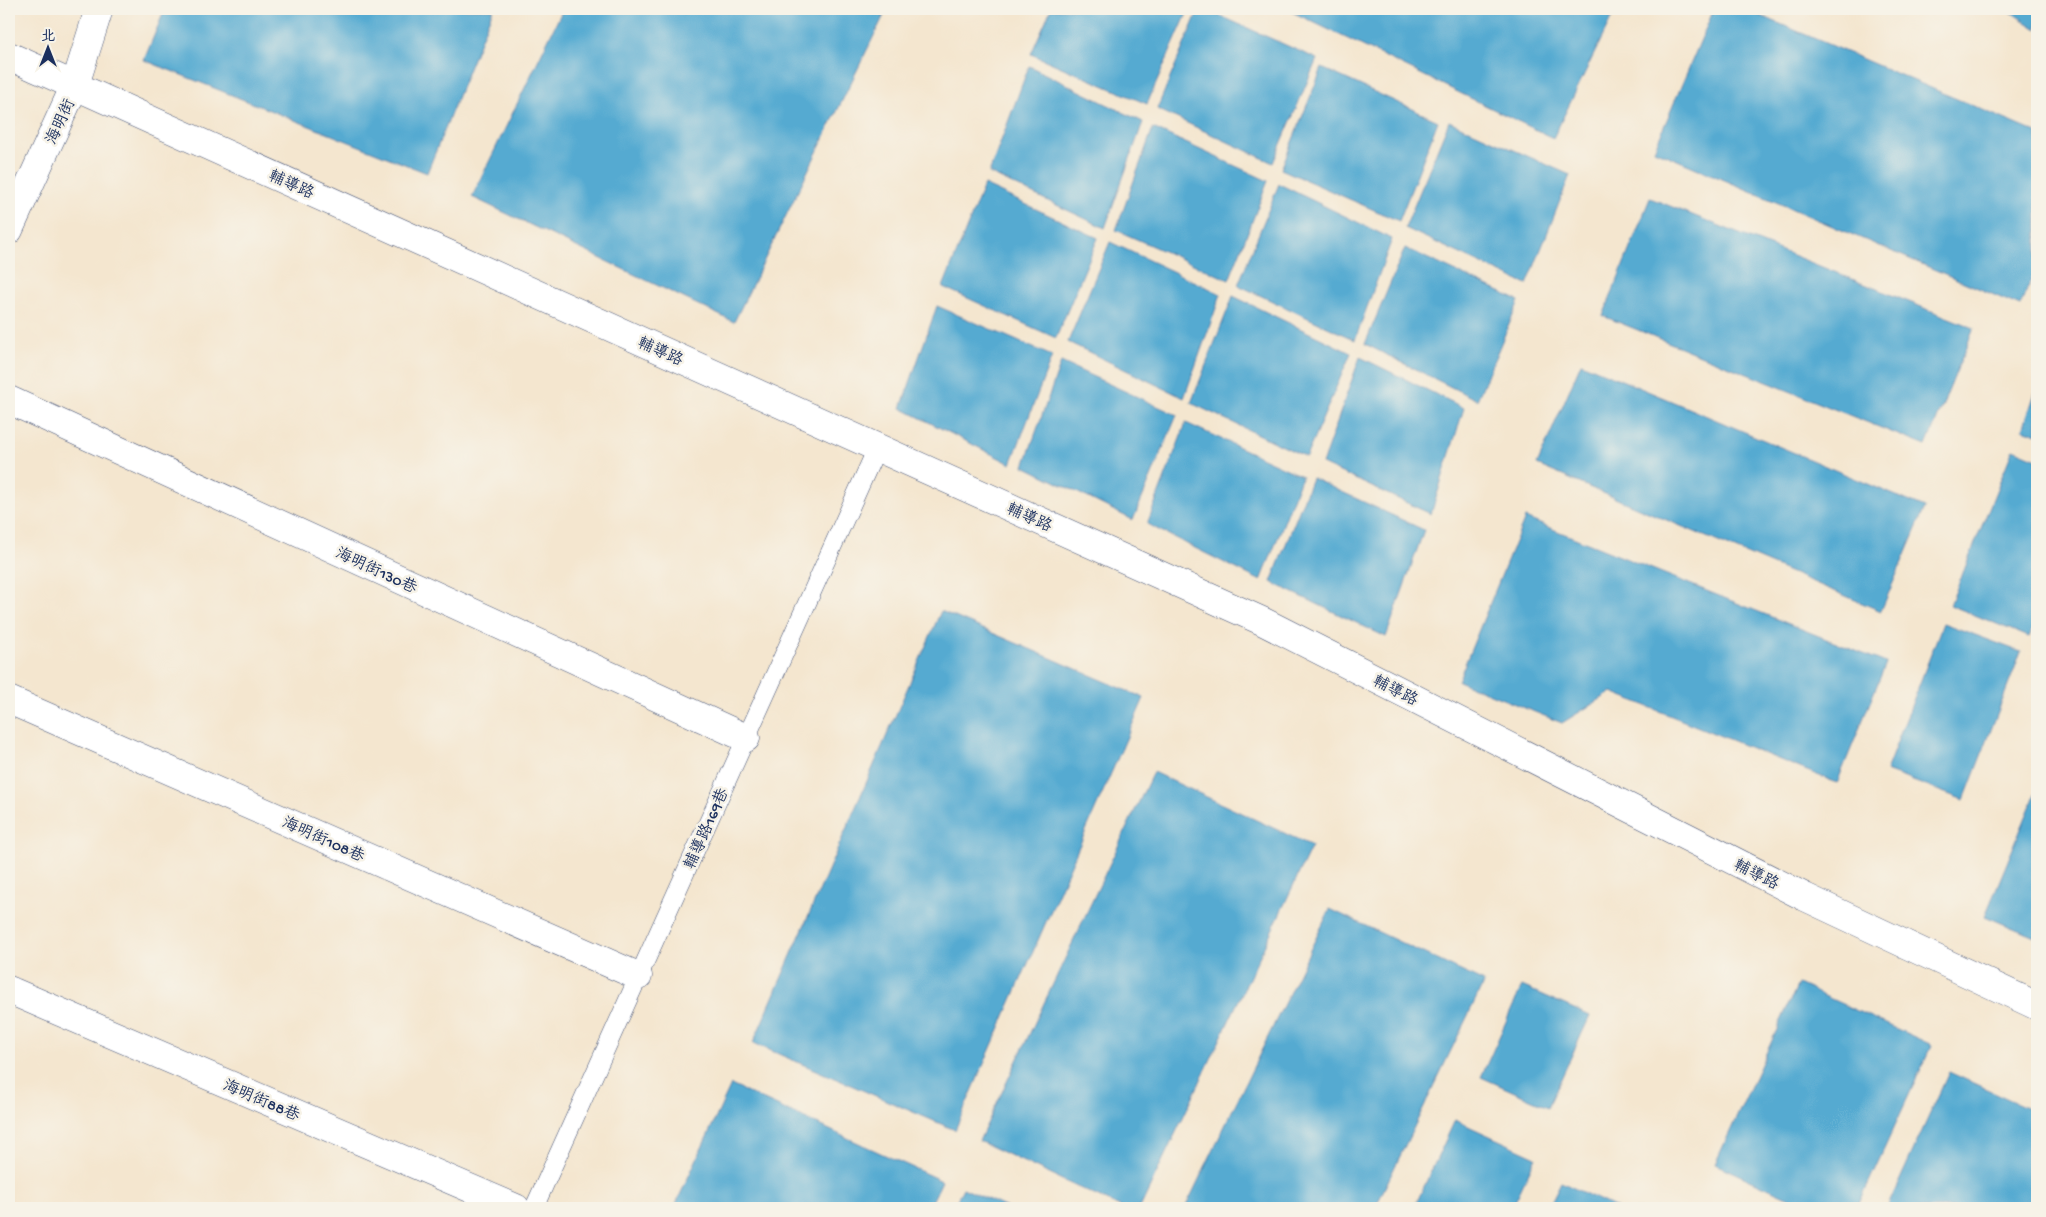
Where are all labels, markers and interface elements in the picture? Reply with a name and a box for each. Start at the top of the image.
north arrow [22,22,72,72]
text: 北 [41,29,55,46]
street label: 海明街 [42,96,81,148]
street label: 輔導路 [265,166,317,205]
street label: 輔導路 [634,333,686,372]
street label: 輔導路 [1003,499,1055,538]
street label: 海明街130巷 [332,543,420,599]
street label: 輔導路 [1369,671,1421,711]
street label: 輔導路169巷 [680,785,734,873]
street label: 海明街108巷 [278,813,368,868]
street label: 輔導路 [1730,855,1782,895]
street label: 海明街88巷 [219,1076,303,1127]

